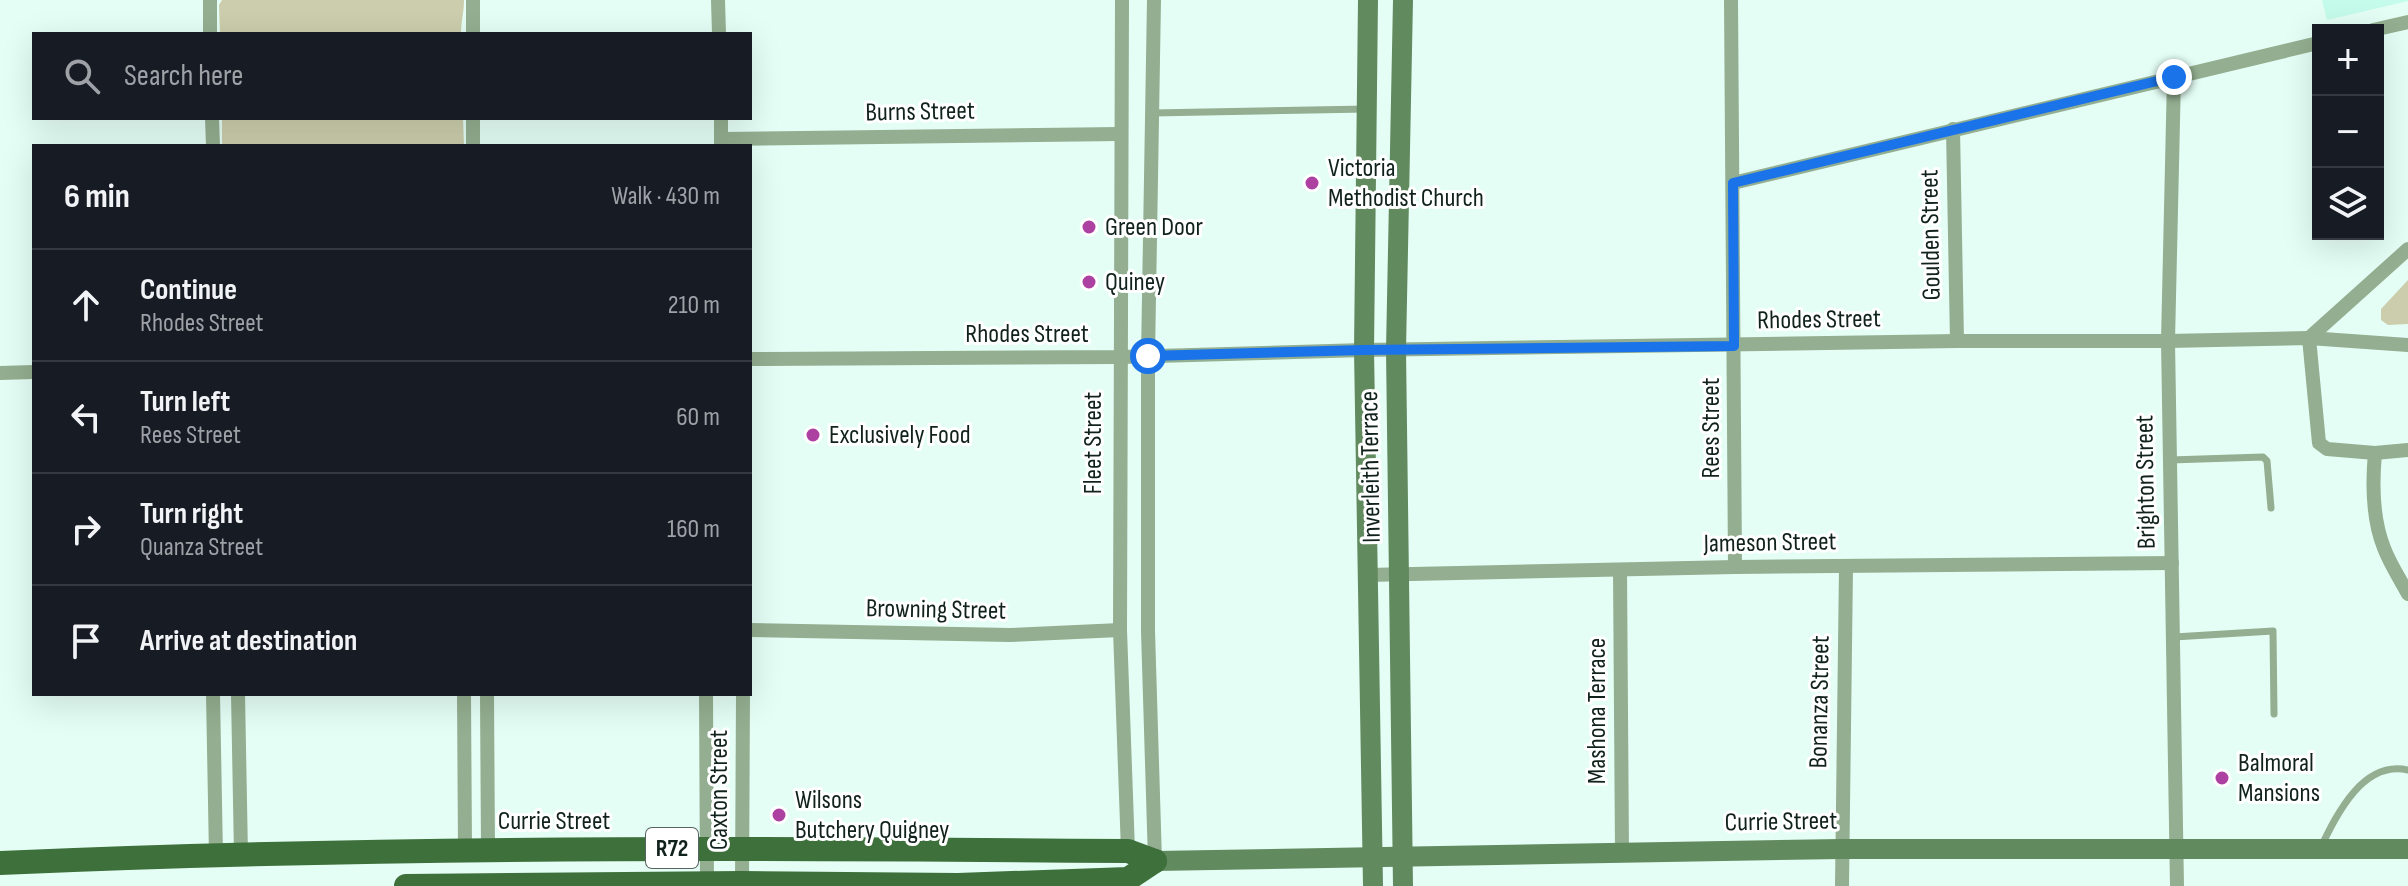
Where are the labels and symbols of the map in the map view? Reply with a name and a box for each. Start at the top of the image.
route end [2156,59,2192,95]
street label: Burns Street [865,96,975,128]
place label: Victoria Methodist Church [1328,153,1484,214]
street label: Goulden Street [1914,169,1948,301]
marker: Victoria Methodist Church [1303,174,1321,192]
place label: Green Door [1105,212,1204,243]
marker: Green Door [1080,218,1098,236]
place label: Quiney [1105,267,1165,298]
marker: Quiney [1080,273,1098,291]
street label: Rhodes Street [1757,303,1881,337]
street label: Rhodes Street [965,319,1089,350]
route start [1130,338,1166,374]
street label: Rees Street [1696,377,1727,478]
street label: Inverleith Terrace [1354,391,1388,543]
street label: Fleet Street [1078,392,1109,494]
street label: Brighton Street [2129,415,2163,549]
place label: Exclusively Food [829,420,971,451]
marker: Exclusively Food [804,426,822,444]
street label: Jameson Street [1702,526,1837,560]
street label: Browning Street [866,593,1006,627]
street label: Bonanza Street [1803,635,1837,769]
street label: Mashona Terrace [1582,638,1613,784]
street label: Caxton Street [704,730,735,850]
place label: Balmoral Mansions [2238,748,2320,809]
marker: Balmoral Mansions [2213,769,2231,787]
place label: Wilsons Butchery Quigney [795,785,949,846]
street label: Currie Street [498,806,610,837]
marker: Wilsons Butchery Quigney [770,806,788,824]
street label: Currie Street [1724,806,1838,838]
road number: R72 [646,828,698,868]

